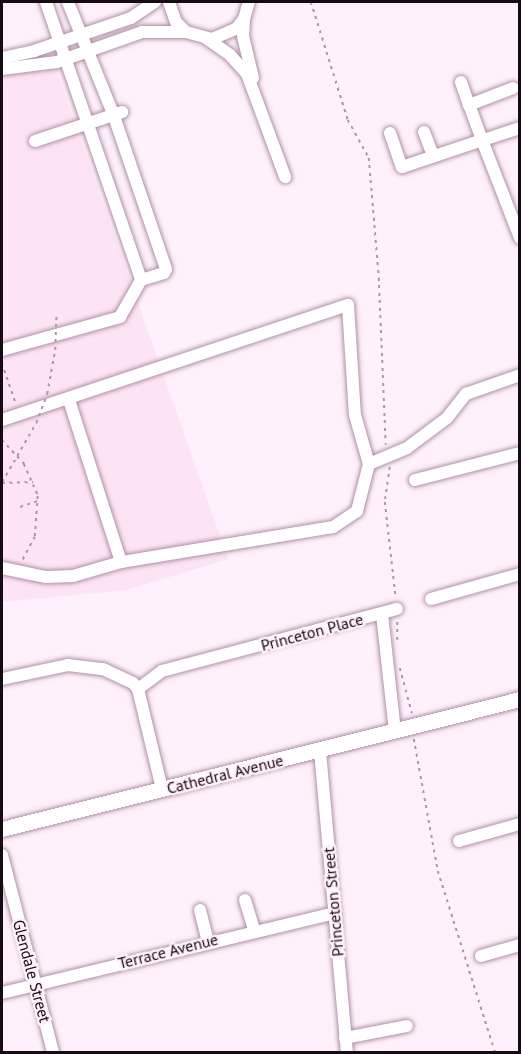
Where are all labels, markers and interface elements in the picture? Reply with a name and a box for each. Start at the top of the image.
street label: Princeton Place [259,609,365,655]
street label: Cathedral Avenue [164,750,286,798]
street label: Princeton Street [319,847,347,957]
street label: Glendale Street [9,917,55,1025]
street label: Terrace Avenue [116,929,220,973]

